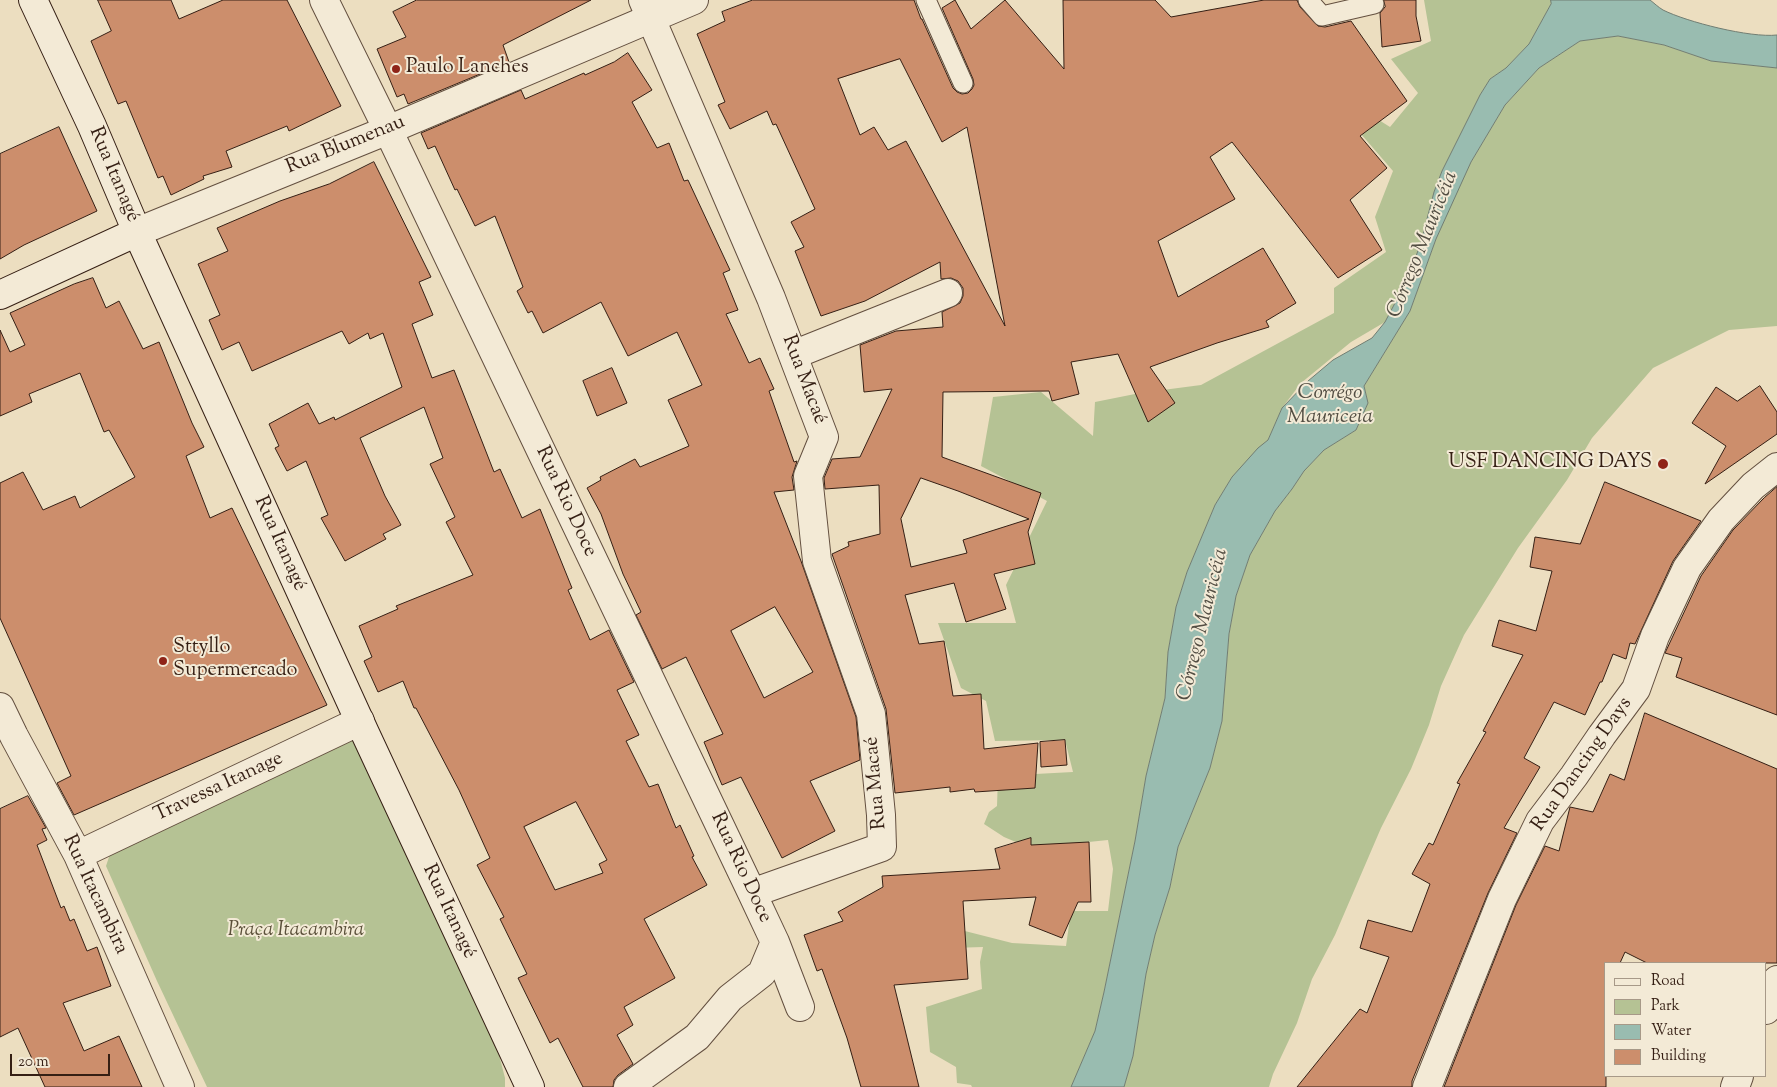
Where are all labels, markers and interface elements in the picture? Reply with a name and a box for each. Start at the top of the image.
place label: Paulo Lanches [406,57,529,81]
marker: Paulo Lanches [390,63,402,75]
street label: Rua Blumenau [283,111,409,181]
street label: Rua Itanagé [82,124,144,226]
water label: Córrego Mauricéia [1383,168,1465,322]
street label: Rua Macaé [775,332,831,428]
water label: Corrégo Mauriceia [1287,381,1373,431]
street label: Rua Rio Doce [529,443,601,561]
place label: USF DANCING DAYS [1448,452,1652,476]
marker: USF DANCING DAYS [1656,457,1670,471]
street label: Rua Itanagé [247,493,311,595]
water label: Córrego Mauricéia [1173,546,1235,704]
place label: Sttyllo Supermercado [173,637,298,684]
marker: Sttyllo Supermercado [157,655,169,667]
street label: Rua Dancing Days [1528,693,1638,837]
street label: Rua Macaé [861,735,893,831]
street label: Travessa Itanage [151,748,287,828]
street label: Rua Rio Doce [704,809,776,927]
street label: Rua Itacambira [56,831,132,959]
street label: Rua Itanagé [416,861,480,963]
park label: Praça Itacambira [228,920,364,944]
legend [1604,962,1767,1077]
text: Road [1651,971,1685,992]
text: Park [1651,996,1680,1017]
text: Water [1651,1021,1691,1042]
scale bar [12,1044,112,1076]
text: Building [1651,1046,1706,1067]
text: 20 m [18,1052,49,1073]

